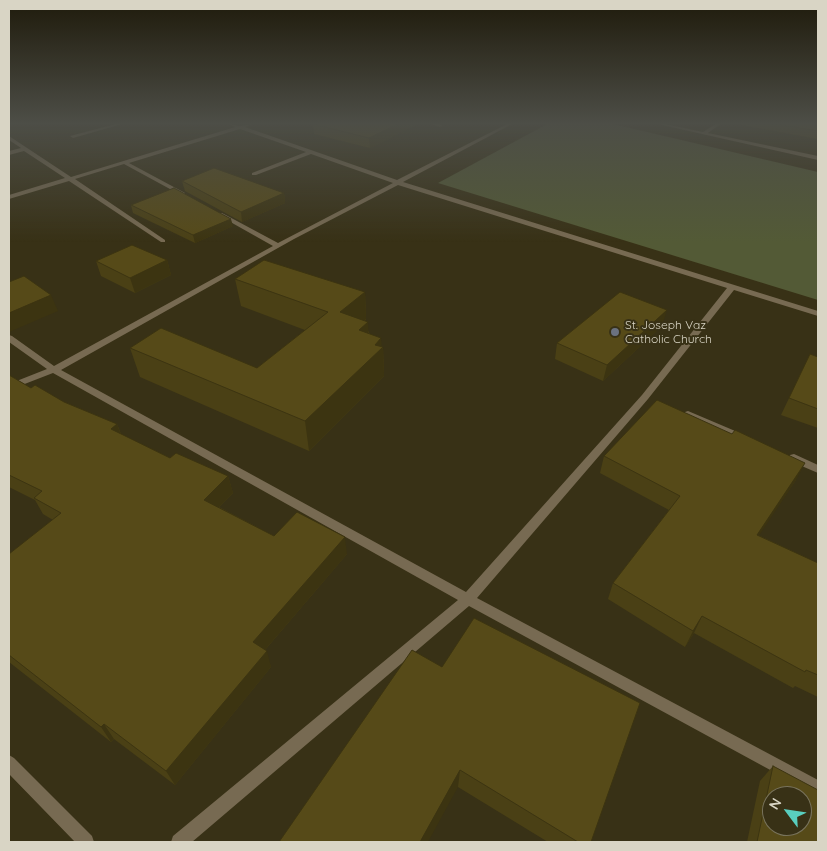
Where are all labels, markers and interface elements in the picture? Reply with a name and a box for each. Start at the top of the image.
place label: St. Joseph Vaz Catholic Church [625,318,712,346]
marker: St. Joseph Vaz Catholic Church [609,326,621,338]
north arrow [762,786,812,836]
text: N [765,795,785,813]

